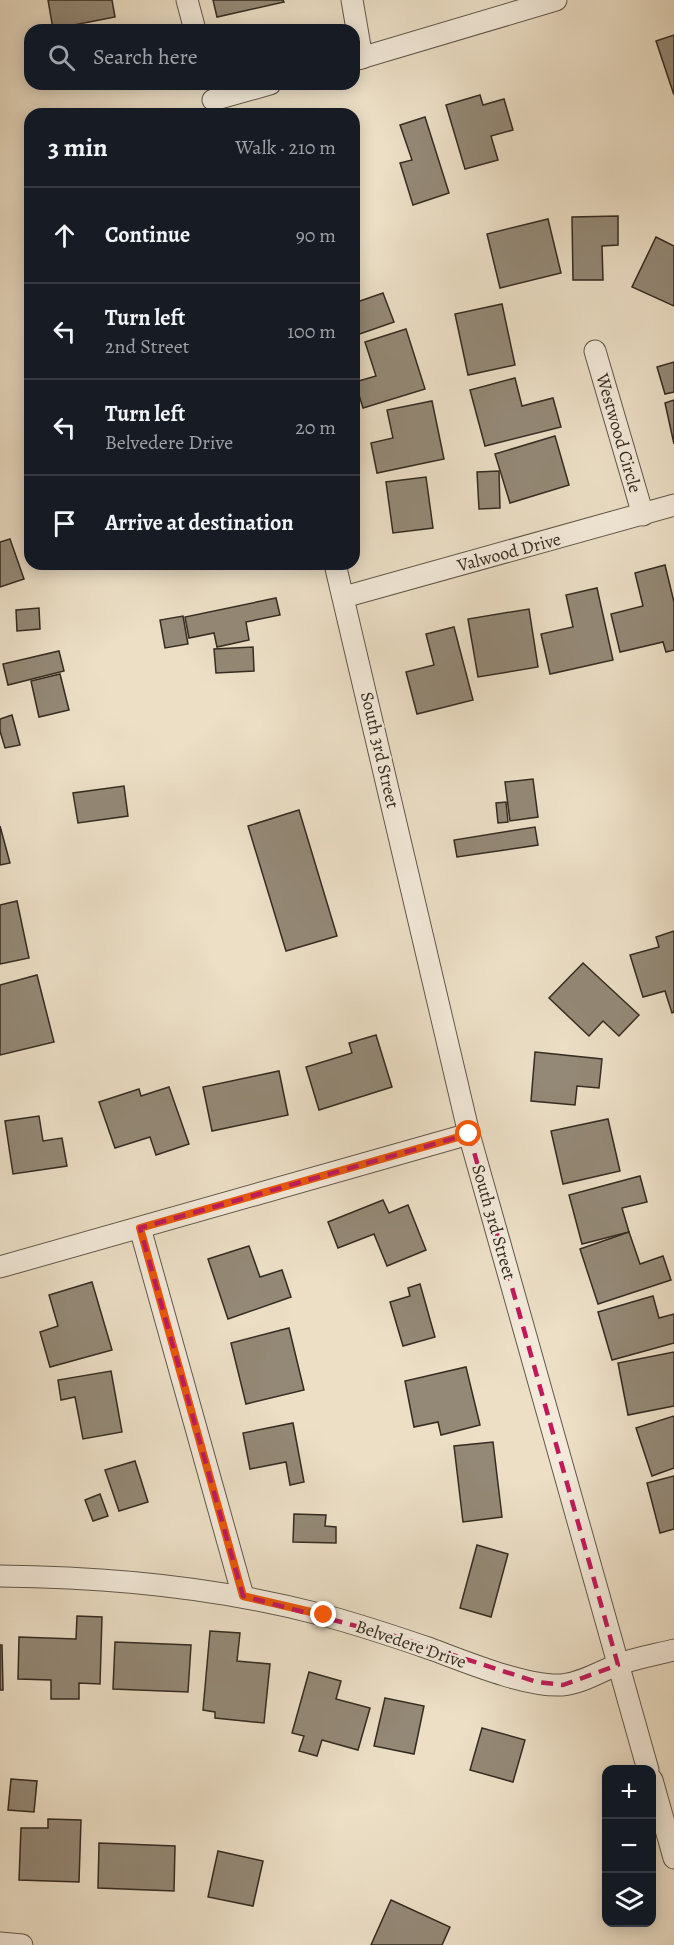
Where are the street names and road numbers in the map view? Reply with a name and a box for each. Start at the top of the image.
street label: Westwood Circle [590,370,647,495]
street label: Valwood Drive [454,527,563,578]
street label: South 3rd Street [355,689,405,811]
street label: South 3rd Street [466,1162,522,1282]
street label: Belvedere Drive [353,1614,469,1674]

